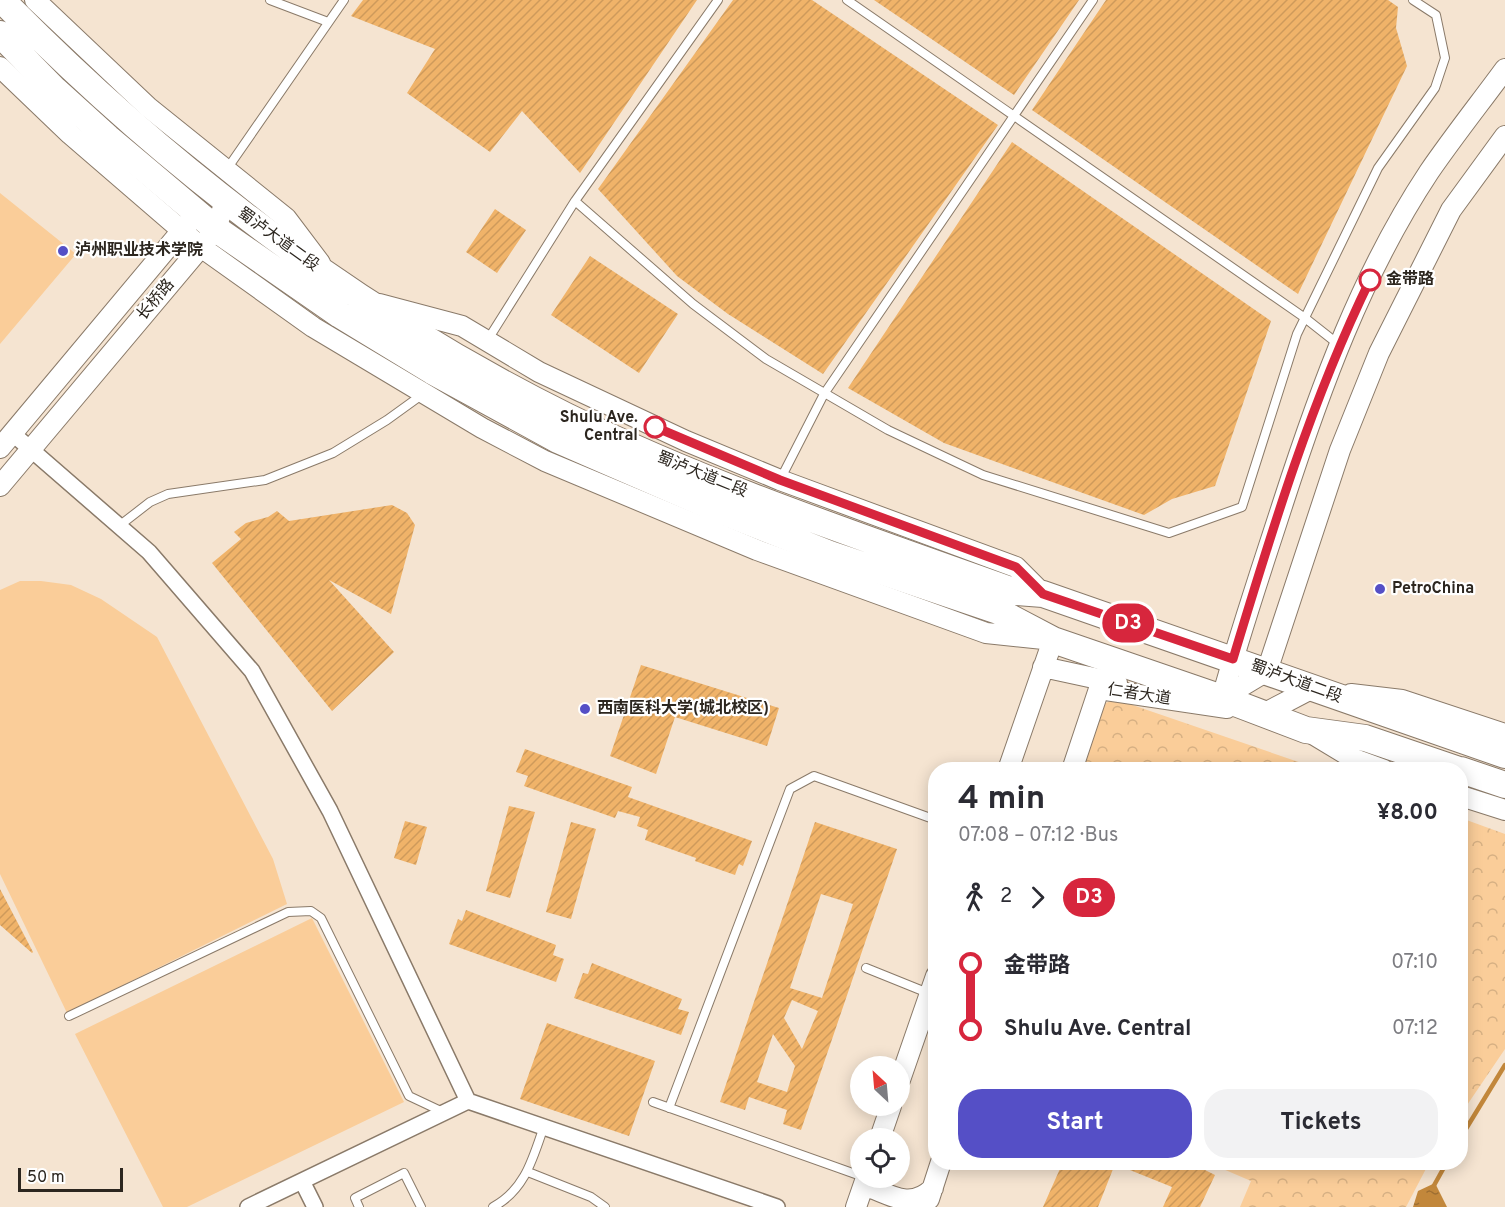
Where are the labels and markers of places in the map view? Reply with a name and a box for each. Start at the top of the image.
place label: 泸州职业技术学院 [75,240,203,261]
marker: 泸州职业技术学院 [56,244,70,258]
marker: 金带路 [1359,269,1381,291]
place label: 金带路 [1386,269,1434,290]
place label: Shulu Ave. Central [560,408,638,446]
marker: Shulu Ave. Central [644,416,666,438]
place label: PetroChina [1392,579,1474,599]
marker: PetroChina [1373,582,1387,596]
place label: 西南医科大学(城北校区) [597,698,769,719]
marker: 西南医科大学(城北校区) [578,702,592,716]

